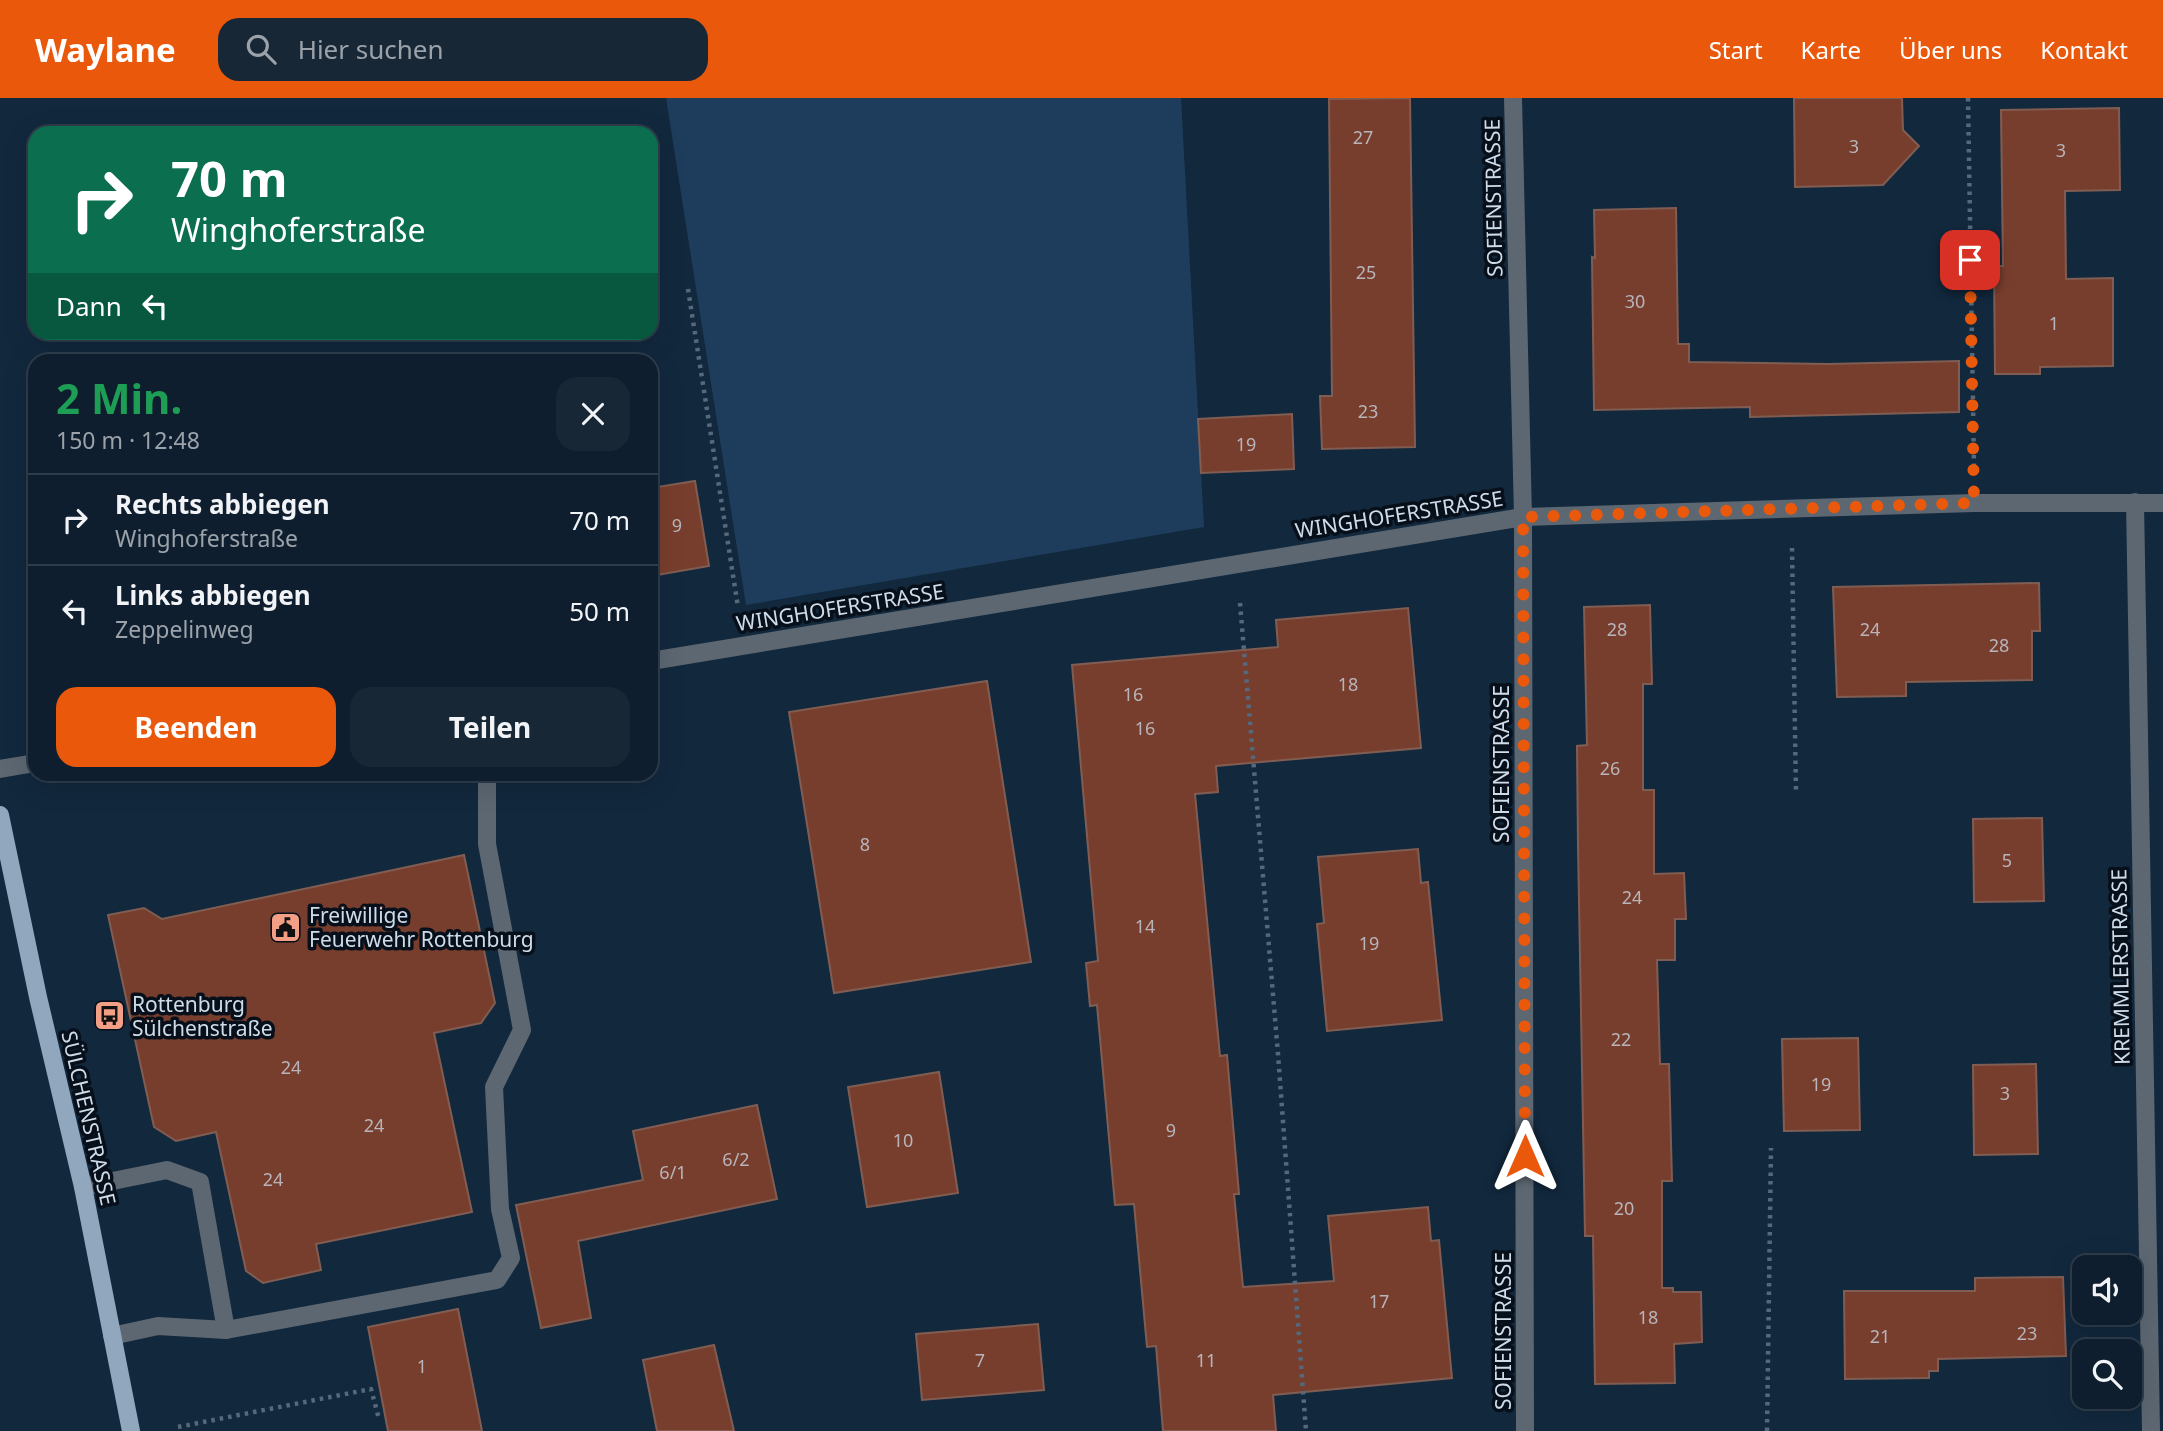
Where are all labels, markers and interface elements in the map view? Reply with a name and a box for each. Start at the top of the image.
search box [218,18,708,81]
text: Waylane [35,27,176,72]
icon: search [242,30,280,68]
text: Hier suchen [298,31,444,67]
text: Start [1709,33,1763,66]
text: Karte [1801,33,1861,66]
text: Über uns [1899,33,2002,66]
text: Kontakt [2040,33,2128,66]
street label: SOFIENSTRASSE [1478,119,1508,277]
house number: 27 [1353,125,1373,149]
house number: 3 [1849,134,1859,158]
house number: 3 [2056,138,2066,162]
text: 70 m [171,145,288,211]
icon: right [56,154,147,245]
text: Winghoferstraße [171,208,426,251]
pin [1940,230,2000,290]
icon: arrive [1951,241,1989,279]
house number: 25 [1356,260,1376,284]
icon: left [136,287,174,325]
text: Dann [56,288,122,324]
house number: 30 [1625,289,1645,313]
house number: 1 [2049,311,2059,335]
text: 2 Min. [56,369,182,426]
button: close [556,377,630,451]
house number: 23 [1358,399,1378,423]
text: 150 m · 12:48 [56,424,200,456]
house number: 19 [1236,432,1256,456]
street label: WINGHOFERSTRASSE [1293,484,1505,544]
text: Rechts abbiegen [115,486,330,522]
icon: right [56,501,94,539]
text: 70 m [569,502,630,538]
house number: 9 [672,513,682,537]
text: Winghoferstraße [115,522,298,554]
text: Links abbiegen [115,577,311,613]
street label: WINGHOFERSTRASSE [734,577,946,637]
icon: left [56,592,94,630]
text: 50 m [569,593,630,629]
text: Zeppelinweg [115,613,254,645]
house number: 28 [1607,617,1627,641]
house number: 24 [1860,617,1880,641]
house number: 28 [1989,633,2009,657]
house number: 18 [1338,672,1358,696]
house number: 16 [1123,682,1143,706]
street label: SOFIENSTRASSE [1487,685,1515,843]
button: Beenden [56,687,336,767]
button: Teilen [350,687,630,767]
house number: 16 [1135,716,1155,740]
house number: 26 [1600,756,1620,780]
house number: 8 [860,832,870,856]
house number: 5 [2002,848,2012,872]
street label: KREMMLERSTRASSE [2104,869,2136,1065]
house number: 24 [1622,885,1642,909]
place label: Freiwillige Feuerwehr Rottenburg [309,901,534,953]
public building icon: Freiwillige Feuerwehr Rottenburg [269,910,303,944]
house number: 14 [1135,914,1155,938]
house number: 19 [1359,931,1379,955]
place label: Rottenburg Sülchenstraße [132,990,273,1042]
bus stop icon: Rottenburg Sülchenstraße [92,999,126,1033]
house number: 22 [1611,1027,1631,1051]
street label: SÜLCHENSTRASSE [55,1028,123,1208]
house number: 24 [281,1055,301,1079]
house number: 19 [1811,1072,1831,1096]
house number: 3 [2000,1081,2010,1105]
house number: 24 [364,1113,384,1137]
house number: 9 [1166,1118,1176,1142]
position arrow [1488,1119,1562,1193]
house number: 10 [893,1128,913,1152]
house number: 6/2 [722,1147,750,1171]
house number: 6/1 [659,1160,687,1184]
house number: 24 [263,1167,283,1191]
house number: 20 [1614,1196,1634,1220]
street label: SOFIENSTRASSE [1489,1252,1517,1410]
map controls [2072,1255,2142,1409]
button: sound [2072,1255,2142,1325]
house number: 17 [1369,1289,1389,1313]
house number: 18 [1638,1305,1658,1329]
house number: 23 [2017,1321,2037,1345]
house number: 21 [1870,1324,1890,1348]
button: search [2072,1339,2142,1409]
house number: 7 [975,1348,985,1372]
house number: 11 [1196,1348,1216,1372]
house number: 1 [417,1354,427,1378]

